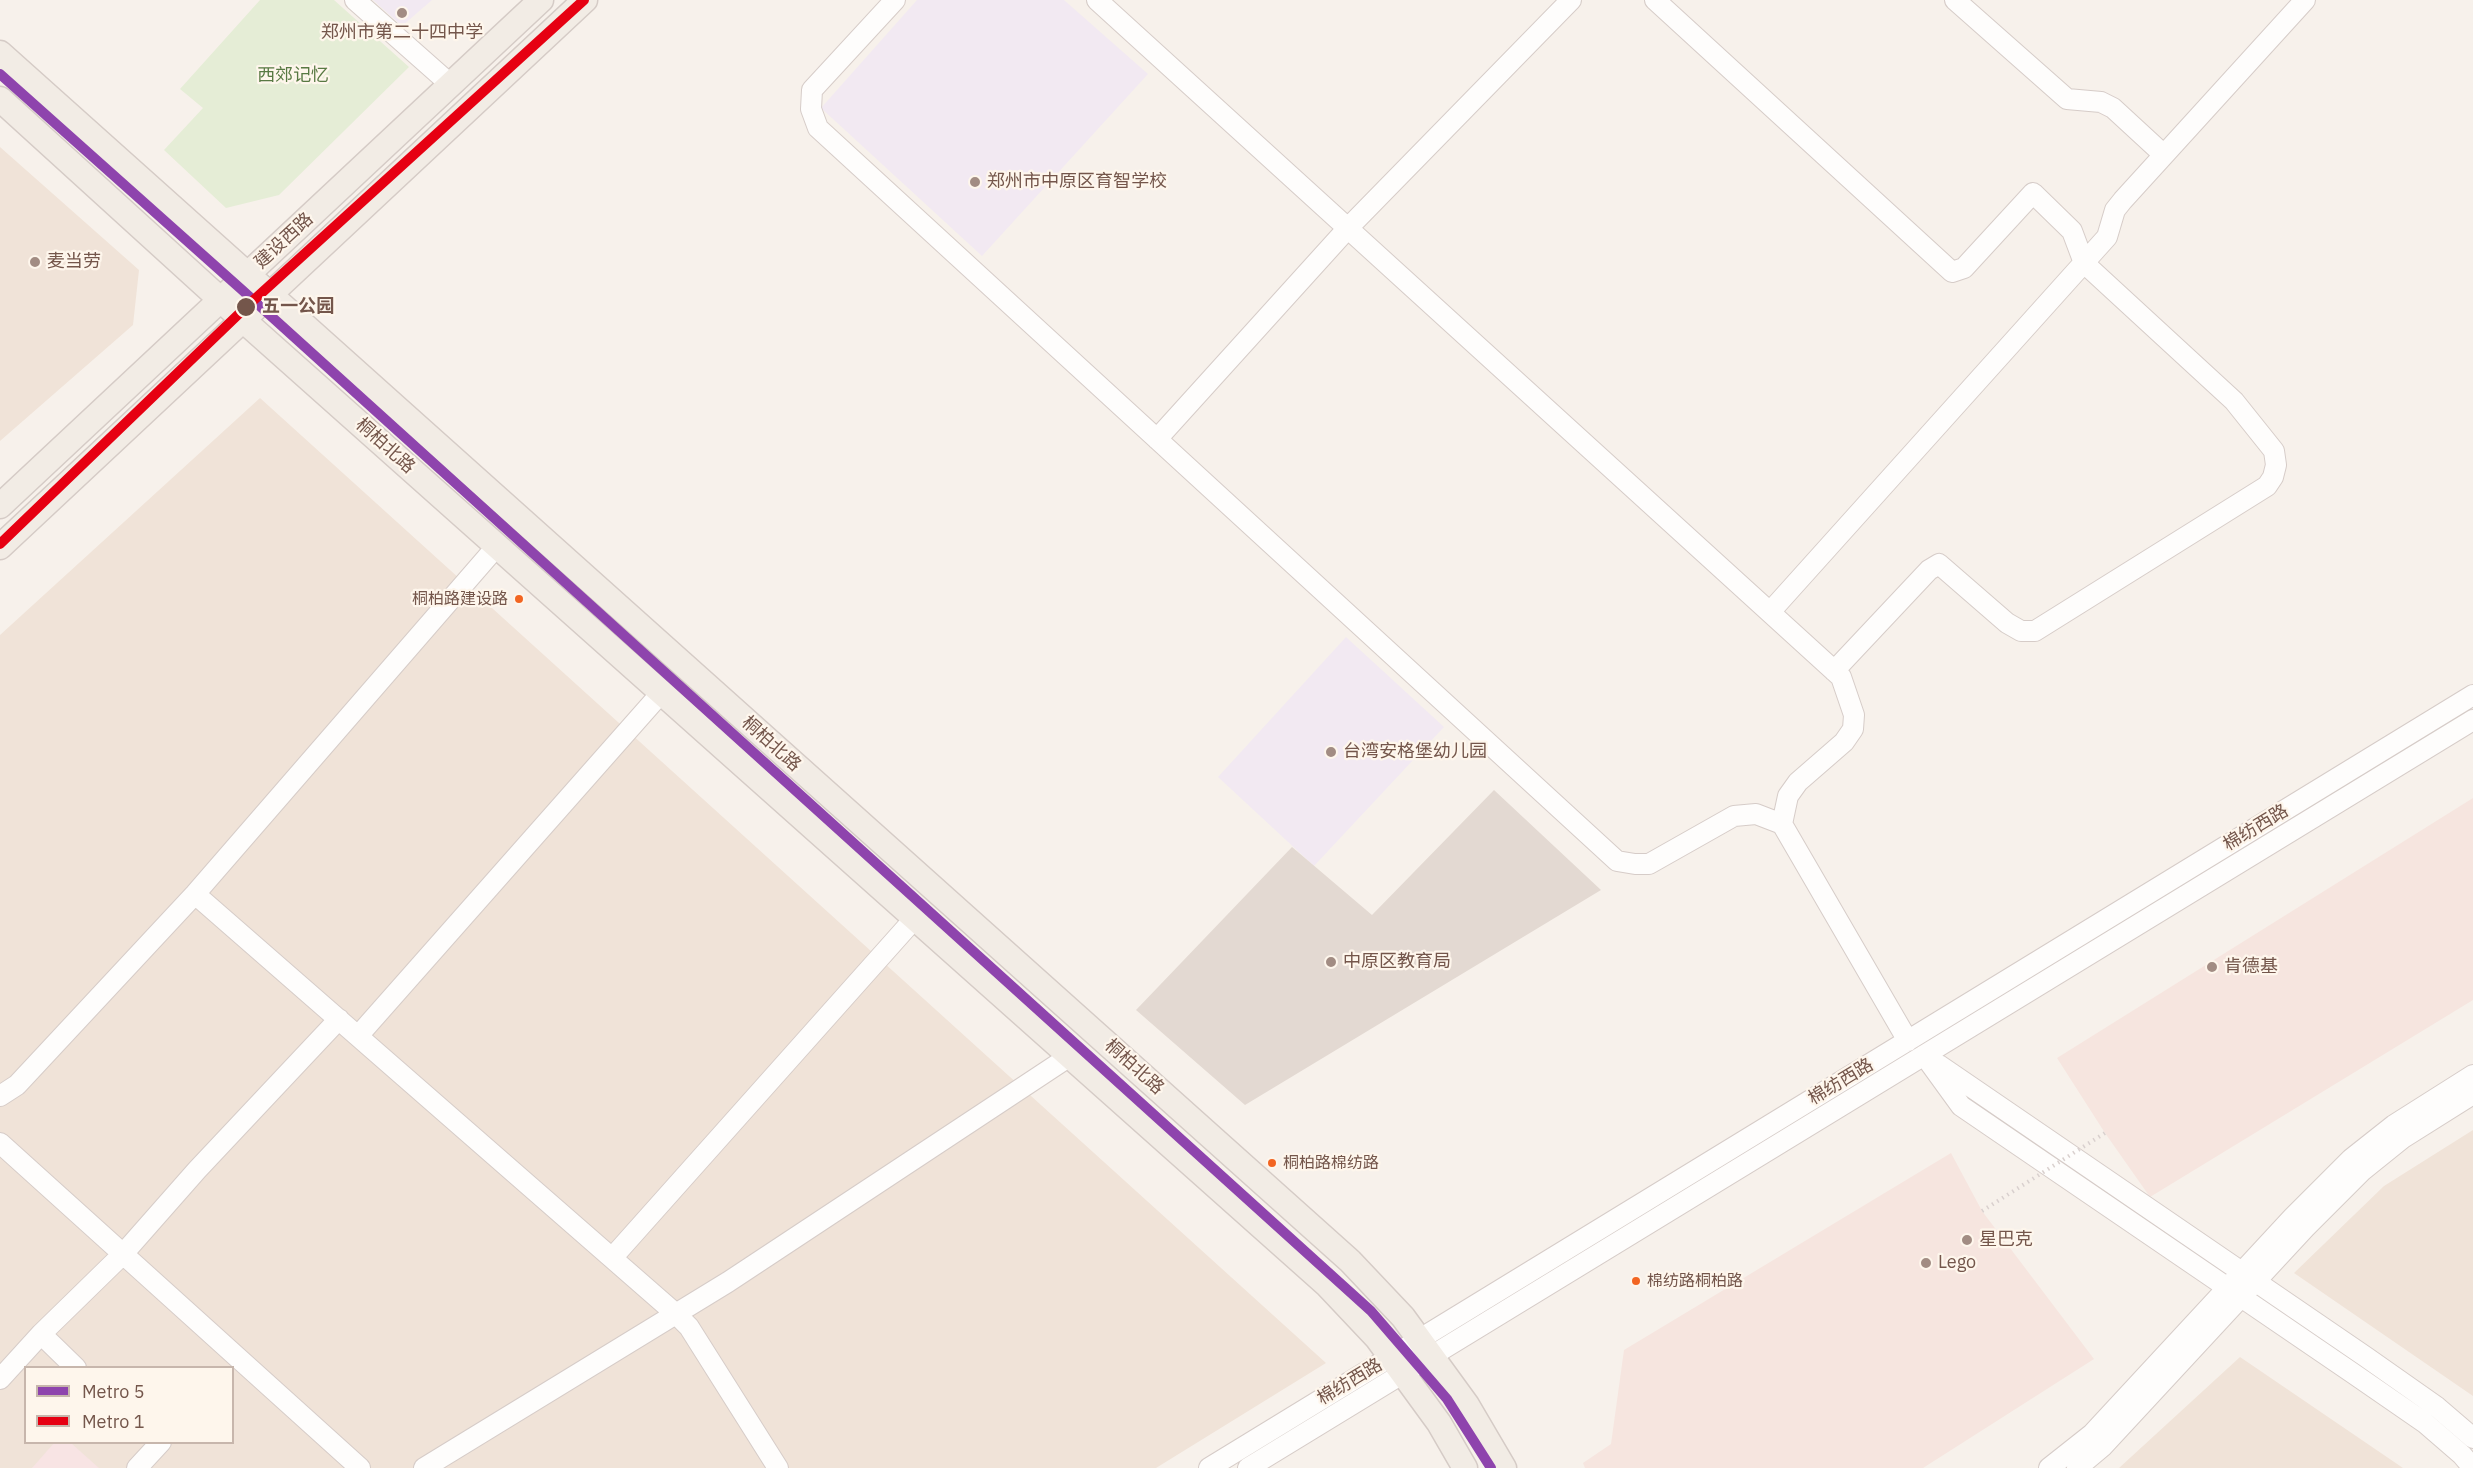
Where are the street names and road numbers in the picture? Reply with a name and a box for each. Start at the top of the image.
street label: 建设西路 [250,209,318,273]
street label: 桐柏北路 [351,414,419,478]
street label: 桐柏北路 [737,712,805,776]
street label: 棉纺西路 [2220,800,2292,856]
street label: 桐柏北路 [1100,1035,1168,1099]
street label: 棉纺西路 [1805,1054,1877,1110]
street label: 棉纺西路 [1314,1354,1386,1410]

